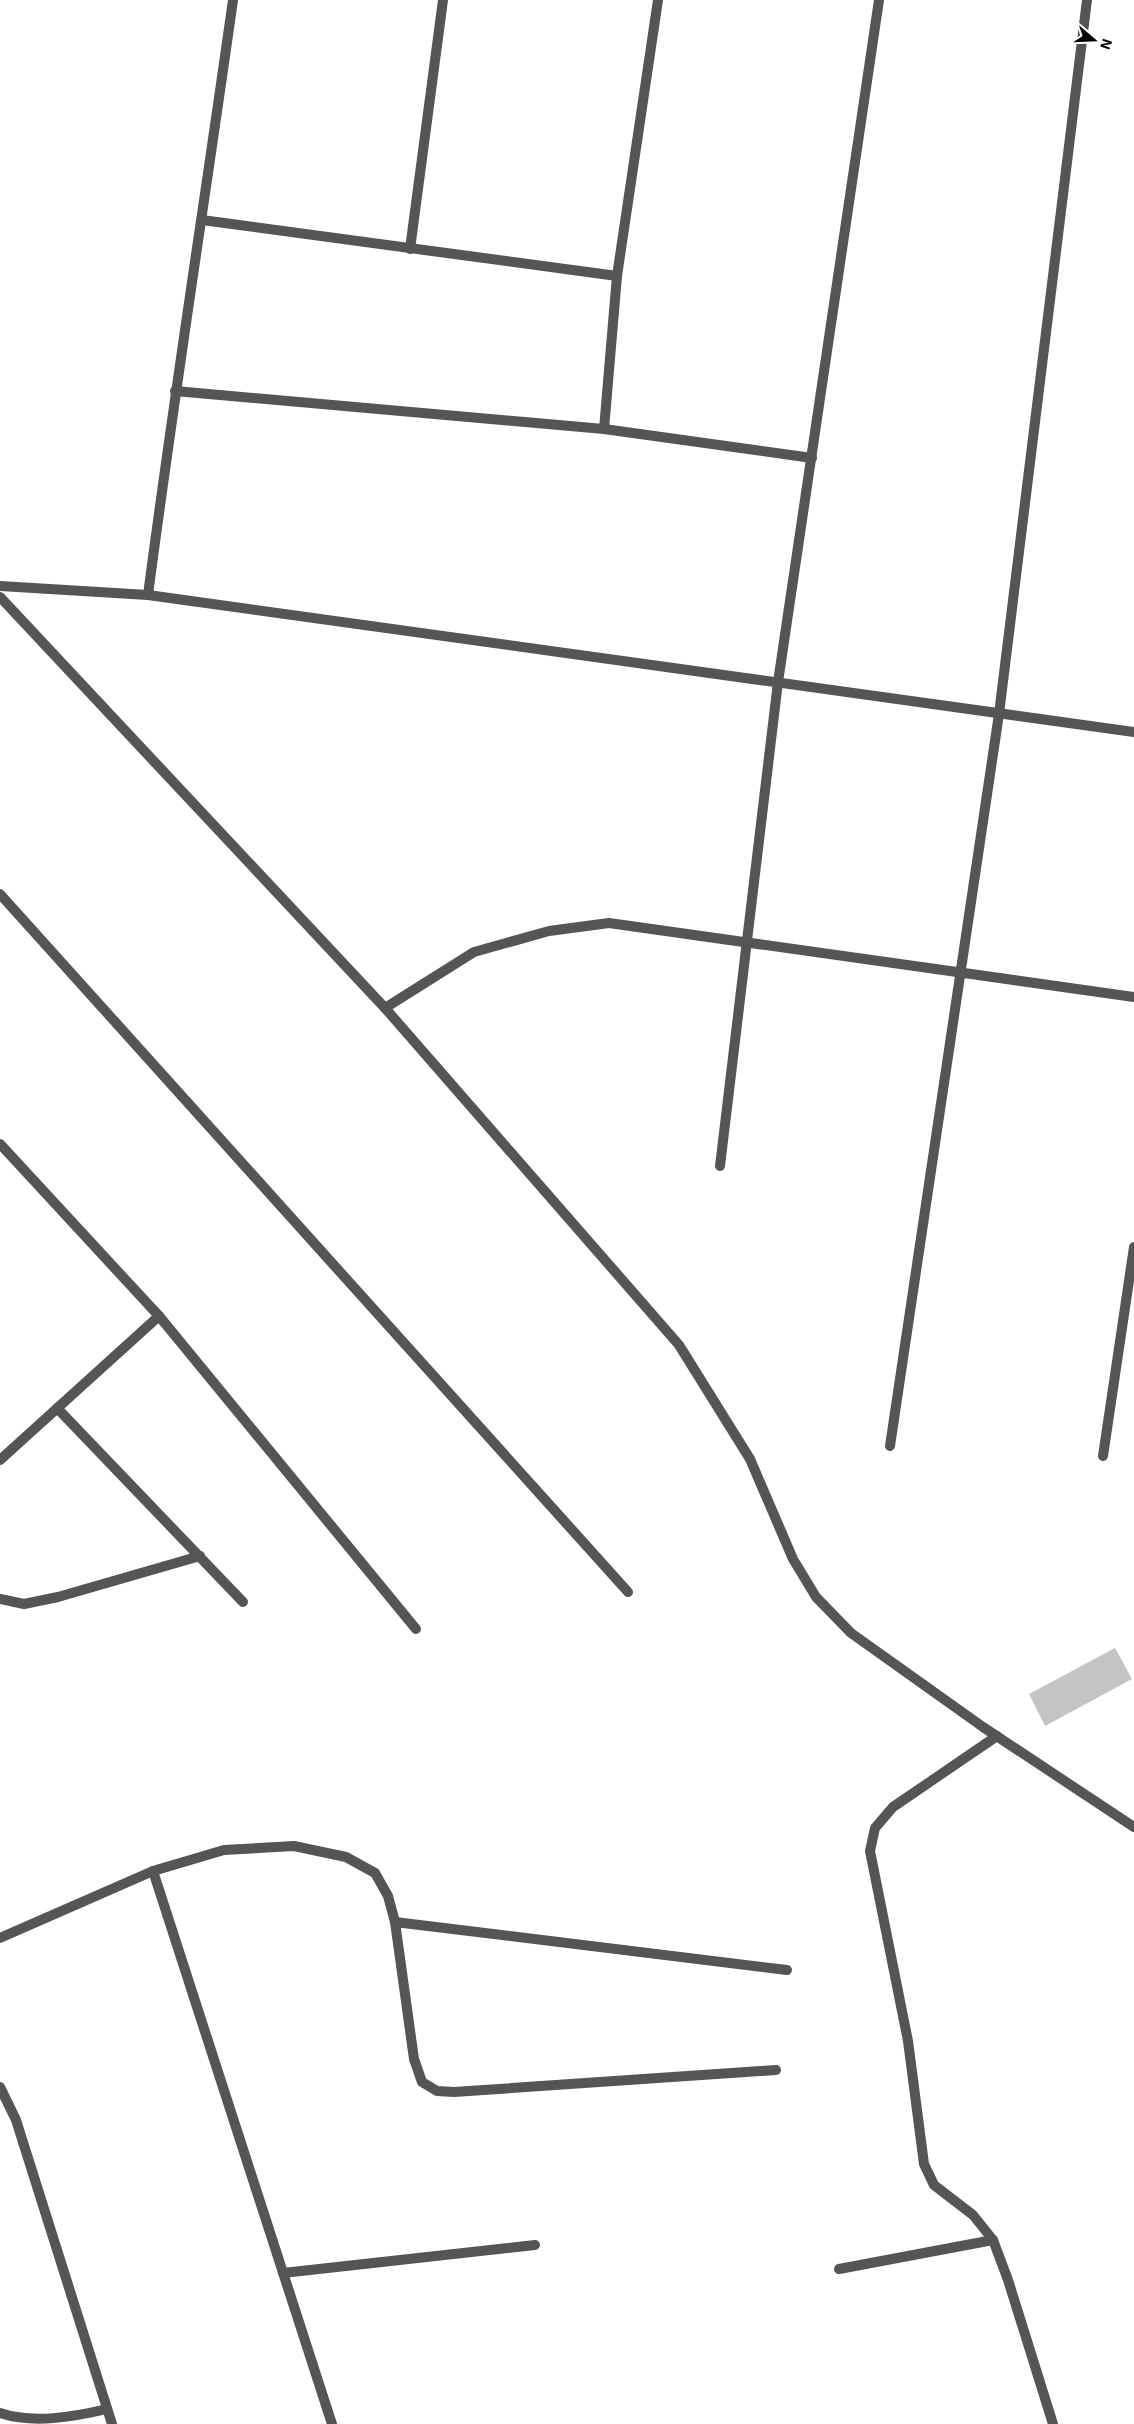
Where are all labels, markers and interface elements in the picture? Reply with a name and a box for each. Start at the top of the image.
north arrow [1069,15,1119,65]
text: N [1097,37,1116,52]

